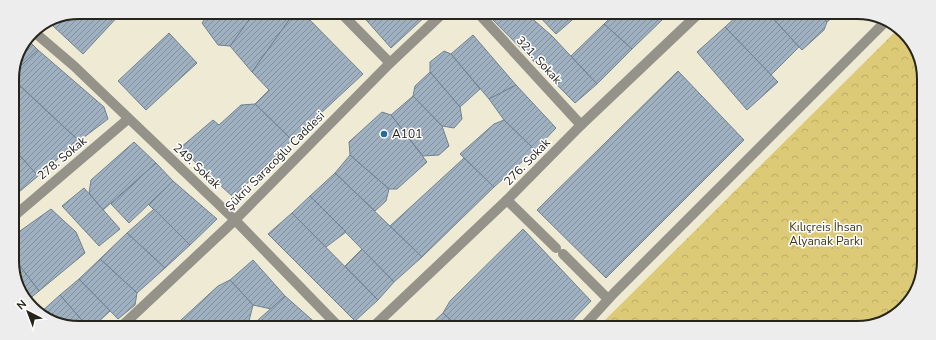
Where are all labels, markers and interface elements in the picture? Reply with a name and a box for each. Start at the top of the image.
street label: 321. Sokak [513,33,566,88]
street label: Şükrü Saracoğlu Caddesi [222,108,328,214]
place label: A101 [392,126,422,142]
marker: A101 [379,129,389,139]
street label: 278. Sokak [34,132,91,183]
street label: 276. Sokak [500,134,554,189]
street label: 249. Sokak [170,140,225,193]
park label: Kılıçreis İhsan Alyanak Parkı [789,219,863,249]
north arrow [8,292,48,332]
text: N [14,297,30,313]

